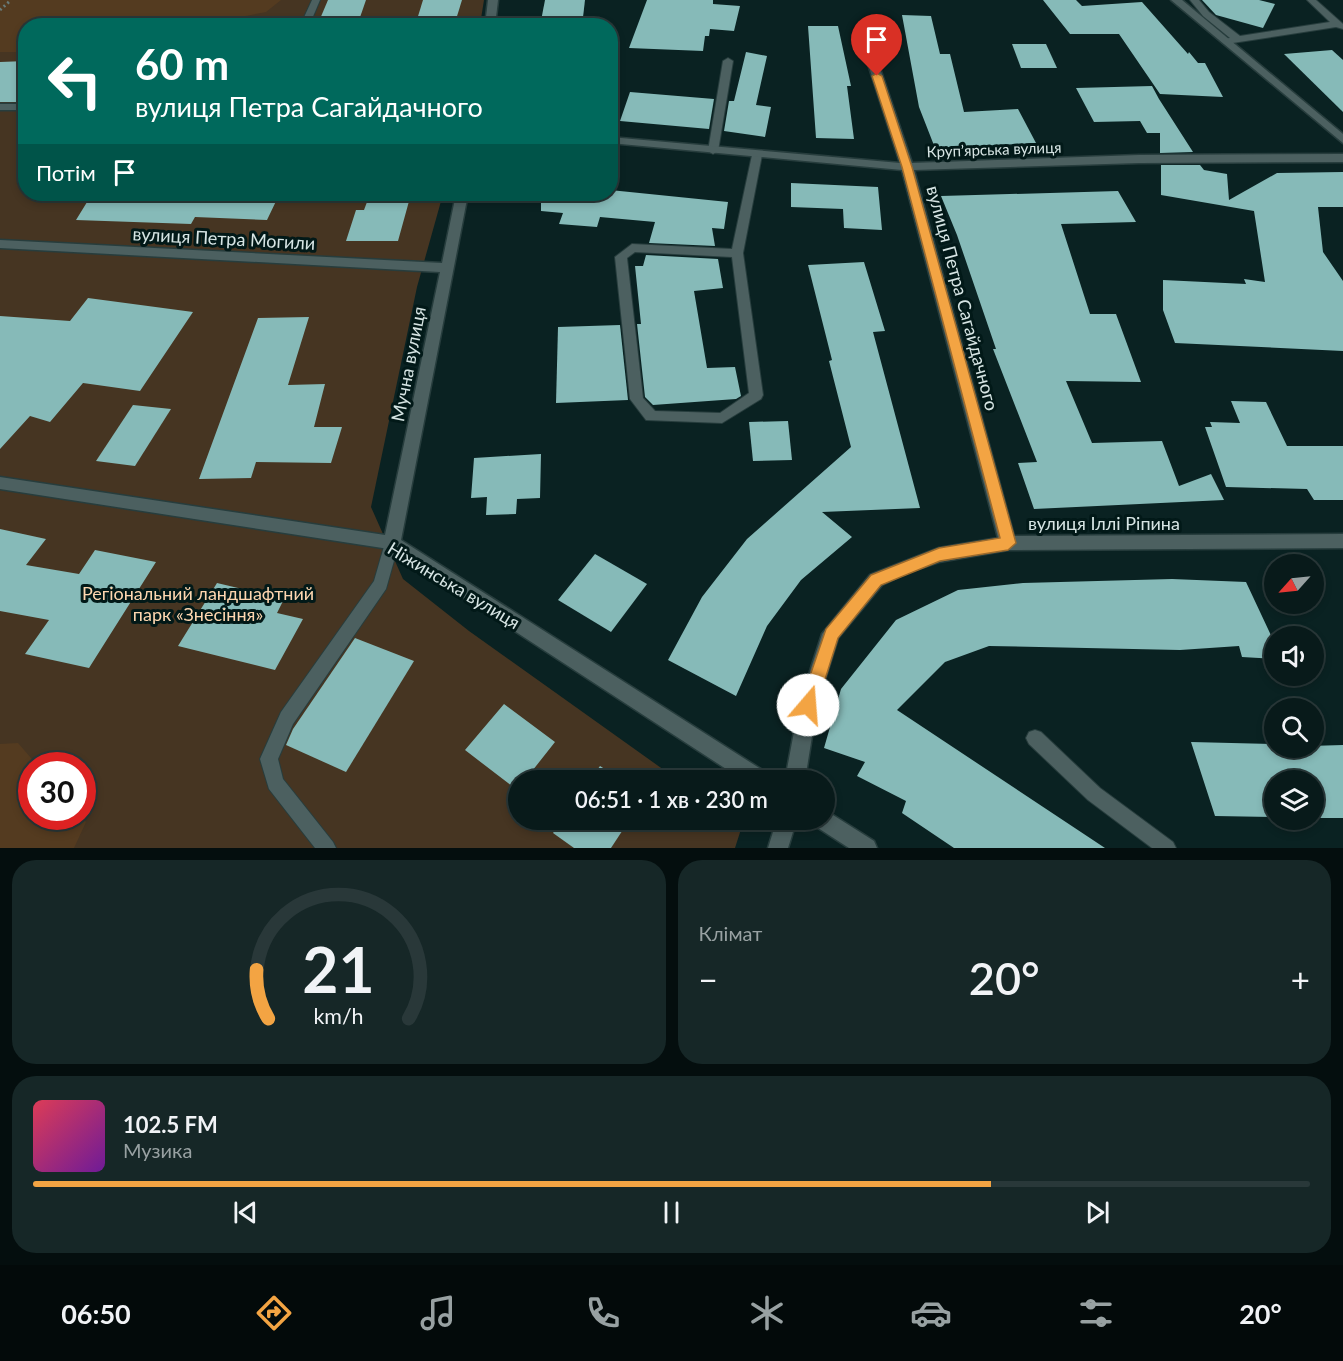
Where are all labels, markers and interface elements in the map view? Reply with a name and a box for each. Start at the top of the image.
pin [851,14,902,76]
icon: arrive [860,23,893,56]
text: 60 m [135,39,229,89]
icon: left [36,42,114,120]
text: вулиця Петра Сагайдачного [135,90,483,123]
street label: Крупʼярська вулиця [926,138,1062,160]
icon: arrive [108,156,141,189]
text: Потім [36,159,96,186]
street label: вулиця Петра Сагайдачного [922,183,1004,413]
street label: вулиця Петра Могили [132,222,316,254]
street label: Мучна вулиця [386,305,430,423]
street label: вулиця Іллі Ріпина [1028,512,1180,534]
street label: Ніжинська вулиця [384,537,524,633]
north arrow [1264,554,1324,614]
map controls [1264,554,1324,830]
park label: Регіональний ландшафтний парк «Знесіння» [82,582,314,625]
button: sound [1264,626,1324,686]
position arrow [776,673,840,737]
button: search [1264,698,1324,758]
speed limit sign: 30 [18,752,96,830]
button: layers [1264,770,1324,830]
text: 06:51 · 1 хв · 230 m [575,786,768,813]
text: Клімат [699,921,762,945]
text: 21 [303,931,375,1006]
text: 20° [969,951,1040,1005]
text: − [699,959,718,999]
text: + [1291,959,1310,999]
text: km/h [314,1003,364,1029]
text: 102.5 FM [123,1111,218,1138]
text: Музика [123,1138,192,1162]
icon: previous [229,1196,262,1229]
icon: pause [655,1196,688,1229]
icon: next [1081,1196,1114,1229]
icon: directions [253,1292,295,1334]
icon: music [417,1292,459,1334]
icon: phone [582,1292,624,1334]
icon: climate [746,1292,788,1334]
icon: car [910,1292,952,1334]
icon: filters [1075,1292,1117,1334]
text: 06:50 [61,1297,131,1330]
text: 20° [1239,1297,1282,1330]

